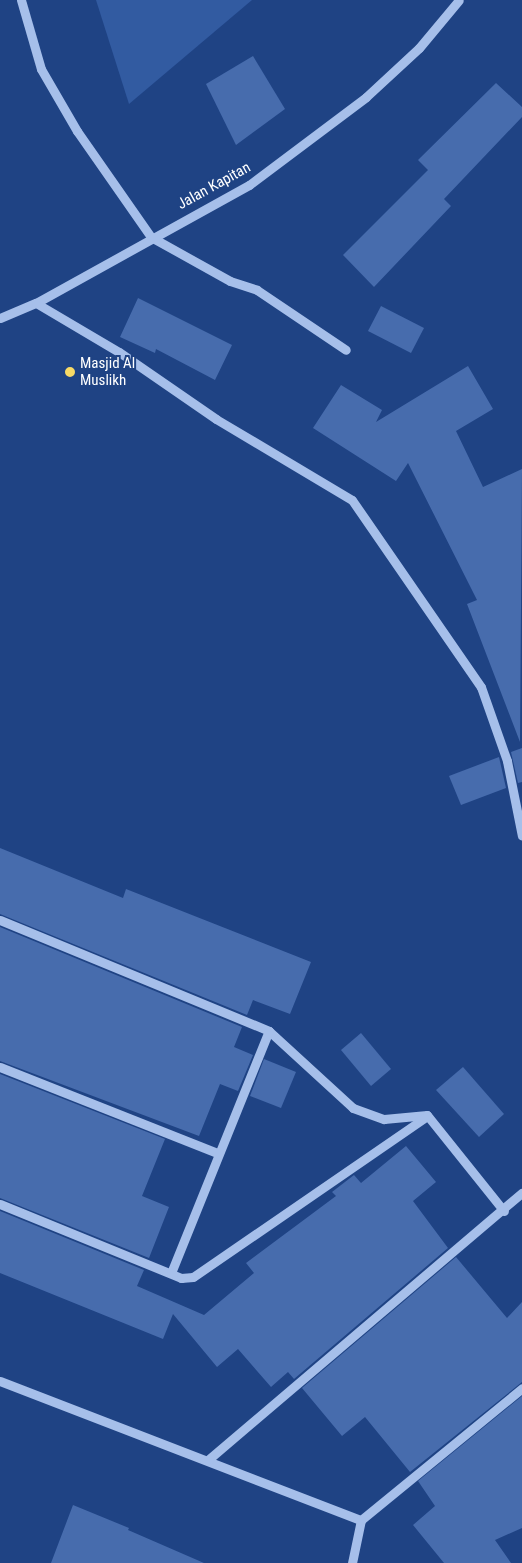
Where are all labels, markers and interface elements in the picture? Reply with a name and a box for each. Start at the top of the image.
street label: Jalan Kapitan [174,159,254,213]
place label: Masjid Al Muslikh [80,354,135,389]
marker: Masjid Al Muslikh [64,366,76,378]

